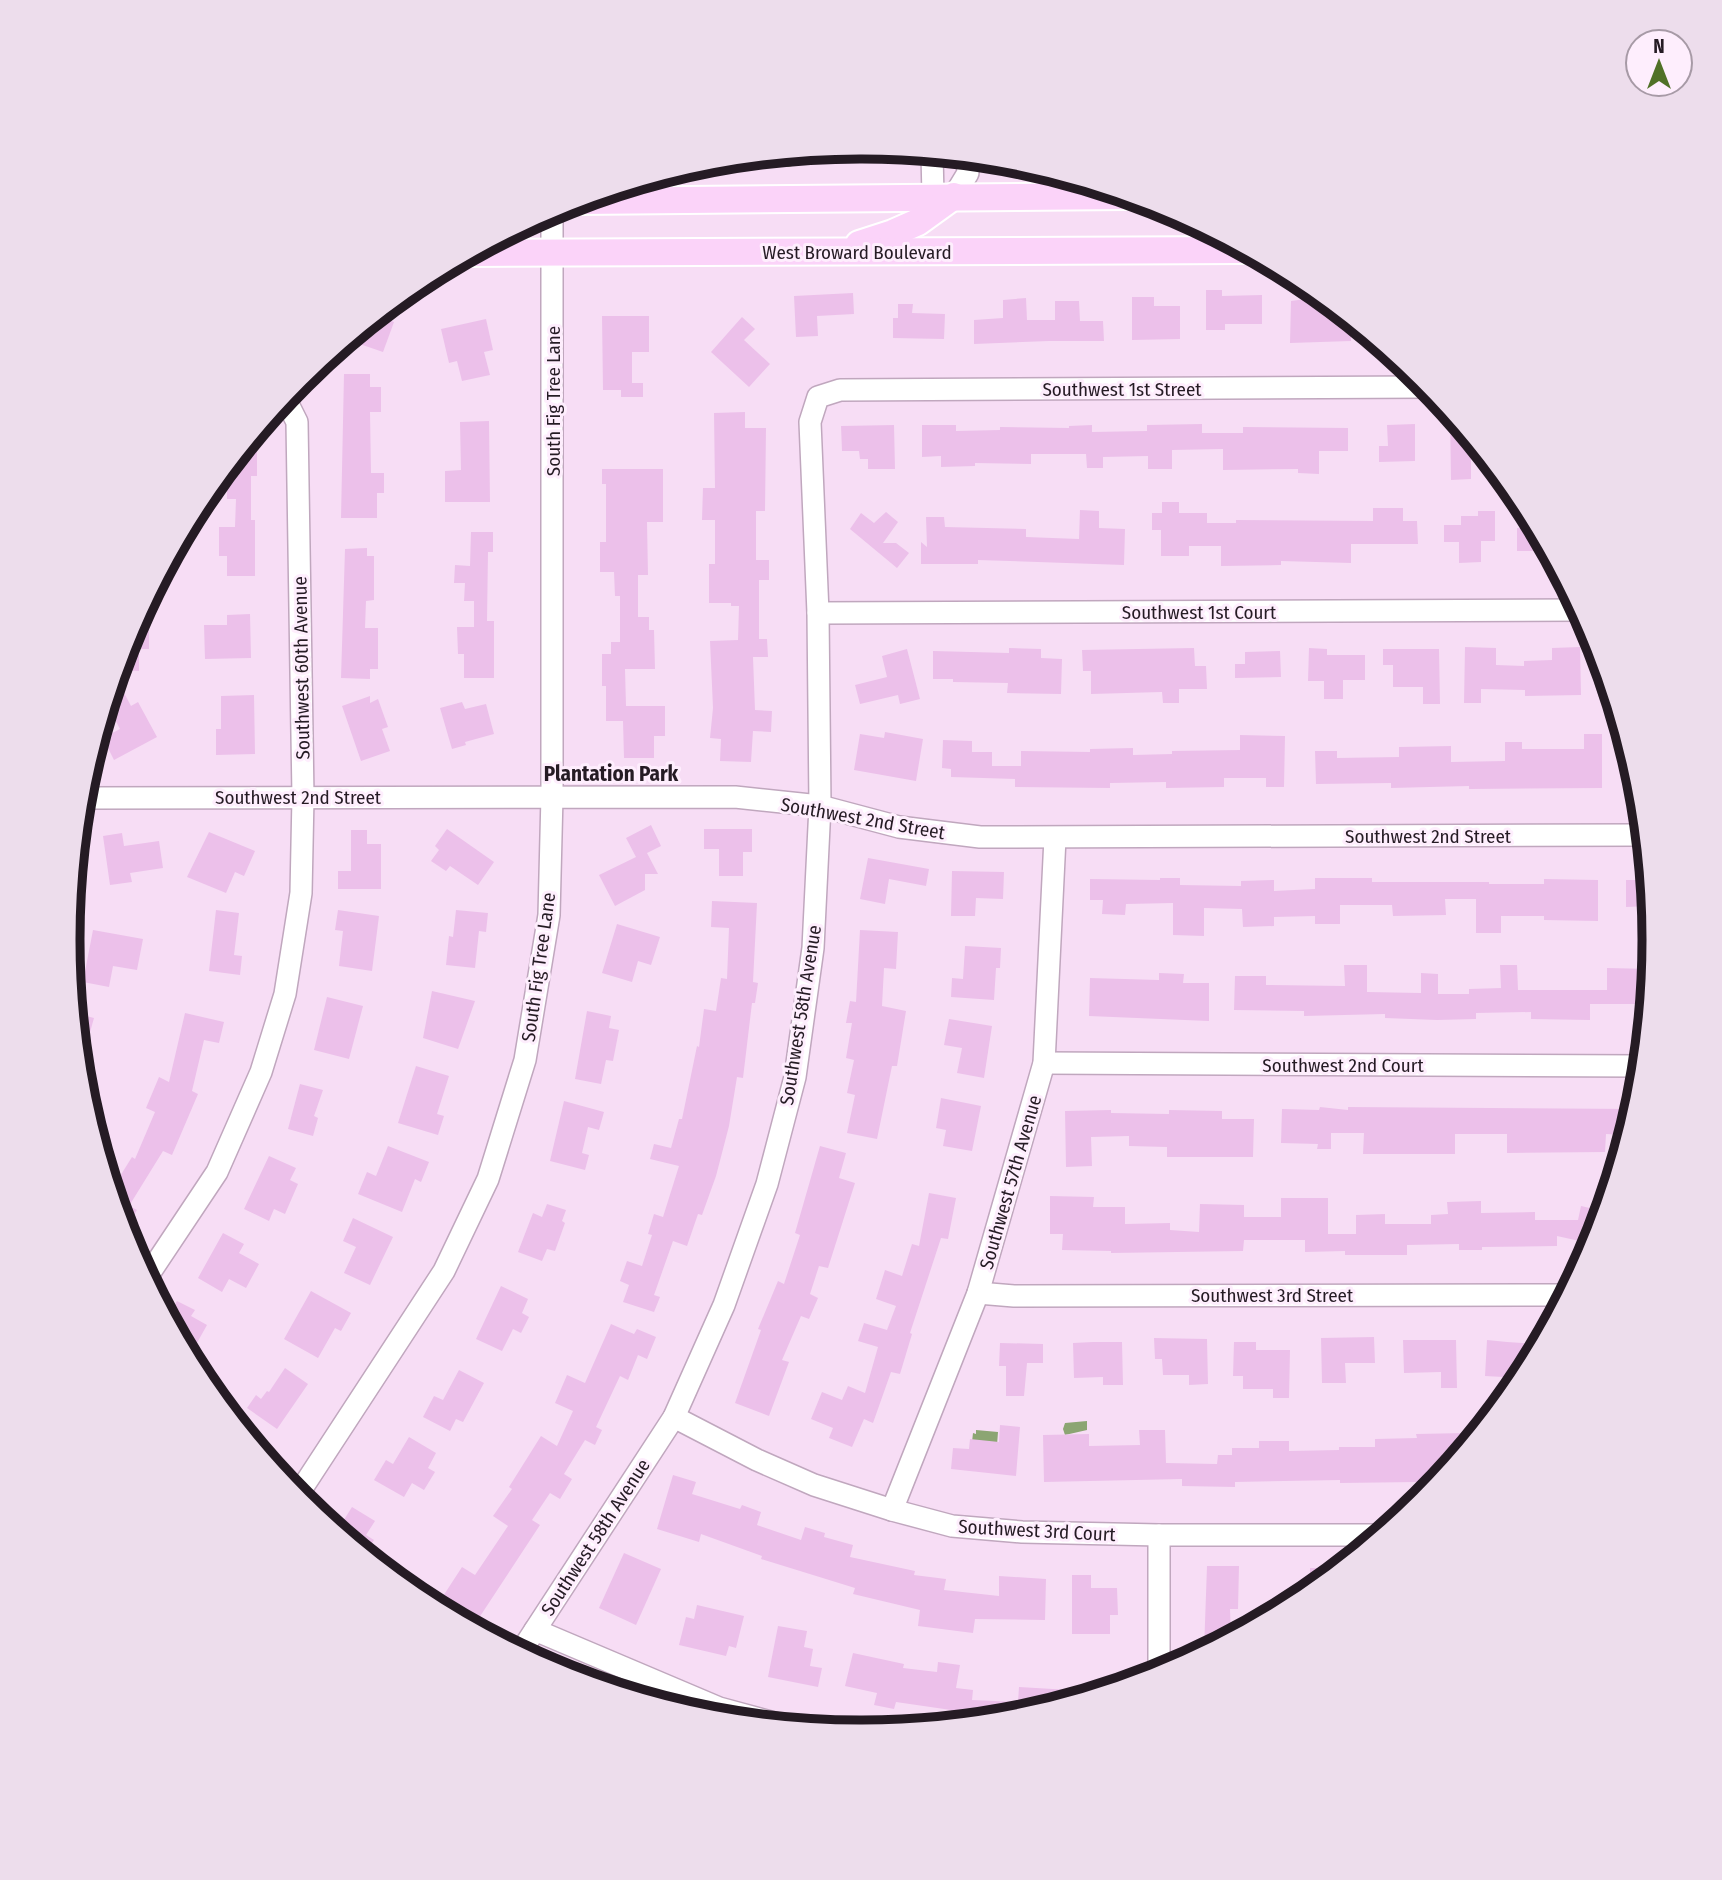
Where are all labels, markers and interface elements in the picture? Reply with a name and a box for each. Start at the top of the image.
north arrow [1624,28,1694,98]
text: N [1653,35,1665,58]
street label: West Broward Boulevard [762,241,952,264]
street label: South Fig Tree Lane [542,326,565,476]
street label: Southwest 1st Street [1042,378,1202,401]
street label: Southwest 60th Avenue [288,576,315,760]
street label: Southwest 1st Court [1122,601,1277,624]
district label: Plantation Park [544,761,679,787]
street label: Southwest 2nd Street [215,786,382,809]
street label: Southwest 2nd Street [779,793,947,844]
street label: Southwest 2nd Street [1345,825,1512,848]
street label: South Fig Tree Lane [517,891,560,1043]
street label: Southwest 58th Avenue [775,923,826,1107]
street label: Southwest 2nd Court [1262,1054,1424,1077]
street label: Southwest 57th Avenue [975,1092,1046,1272]
street label: Southwest 3rd Street [1191,1284,1354,1307]
street label: Southwest 58th Avenue [536,1455,655,1620]
street label: Southwest 3rd Court [958,1515,1117,1546]

